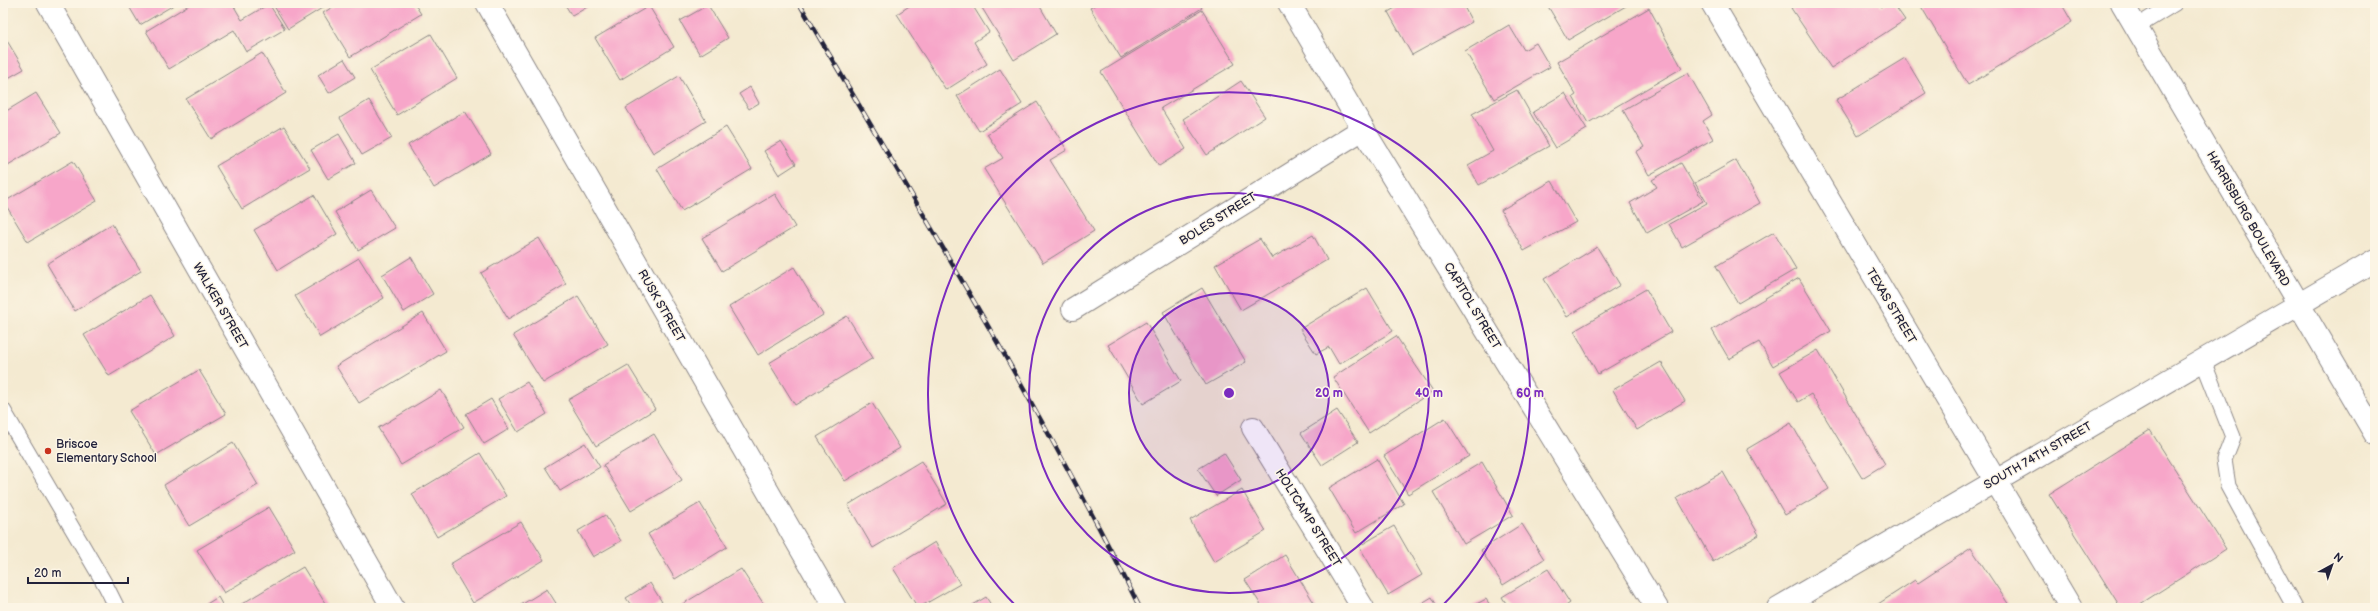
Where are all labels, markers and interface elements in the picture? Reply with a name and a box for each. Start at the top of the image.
street label: HARRISBURG BOULEVARD [2203,149,2293,290]
street label: BOLES STREET [1177,189,1260,249]
street label: WALKER STREET [189,260,251,353]
street label: CAPITOL STREET [1440,260,1504,353]
street label: TEXAS STREET [1863,266,1920,347]
street label: RUSK STREET [634,267,688,346]
centre of rings [1222,386,1236,400]
text: 20 m [1315,386,1343,401]
text: 40 m [1415,386,1443,401]
text: 60 m [1516,386,1544,401]
street label: SOUTH 74TH STREET [1981,419,2095,493]
place label: Briscoe Elementary School [56,437,157,466]
marker: Briscoe Elementary School [43,446,53,456]
street label: HOLTCAMP STREET [1272,466,1345,570]
north arrow [2312,545,2352,585]
text: N [2331,550,2345,565]
scale bar [28,559,128,585]
text: 20 m [34,566,61,581]

